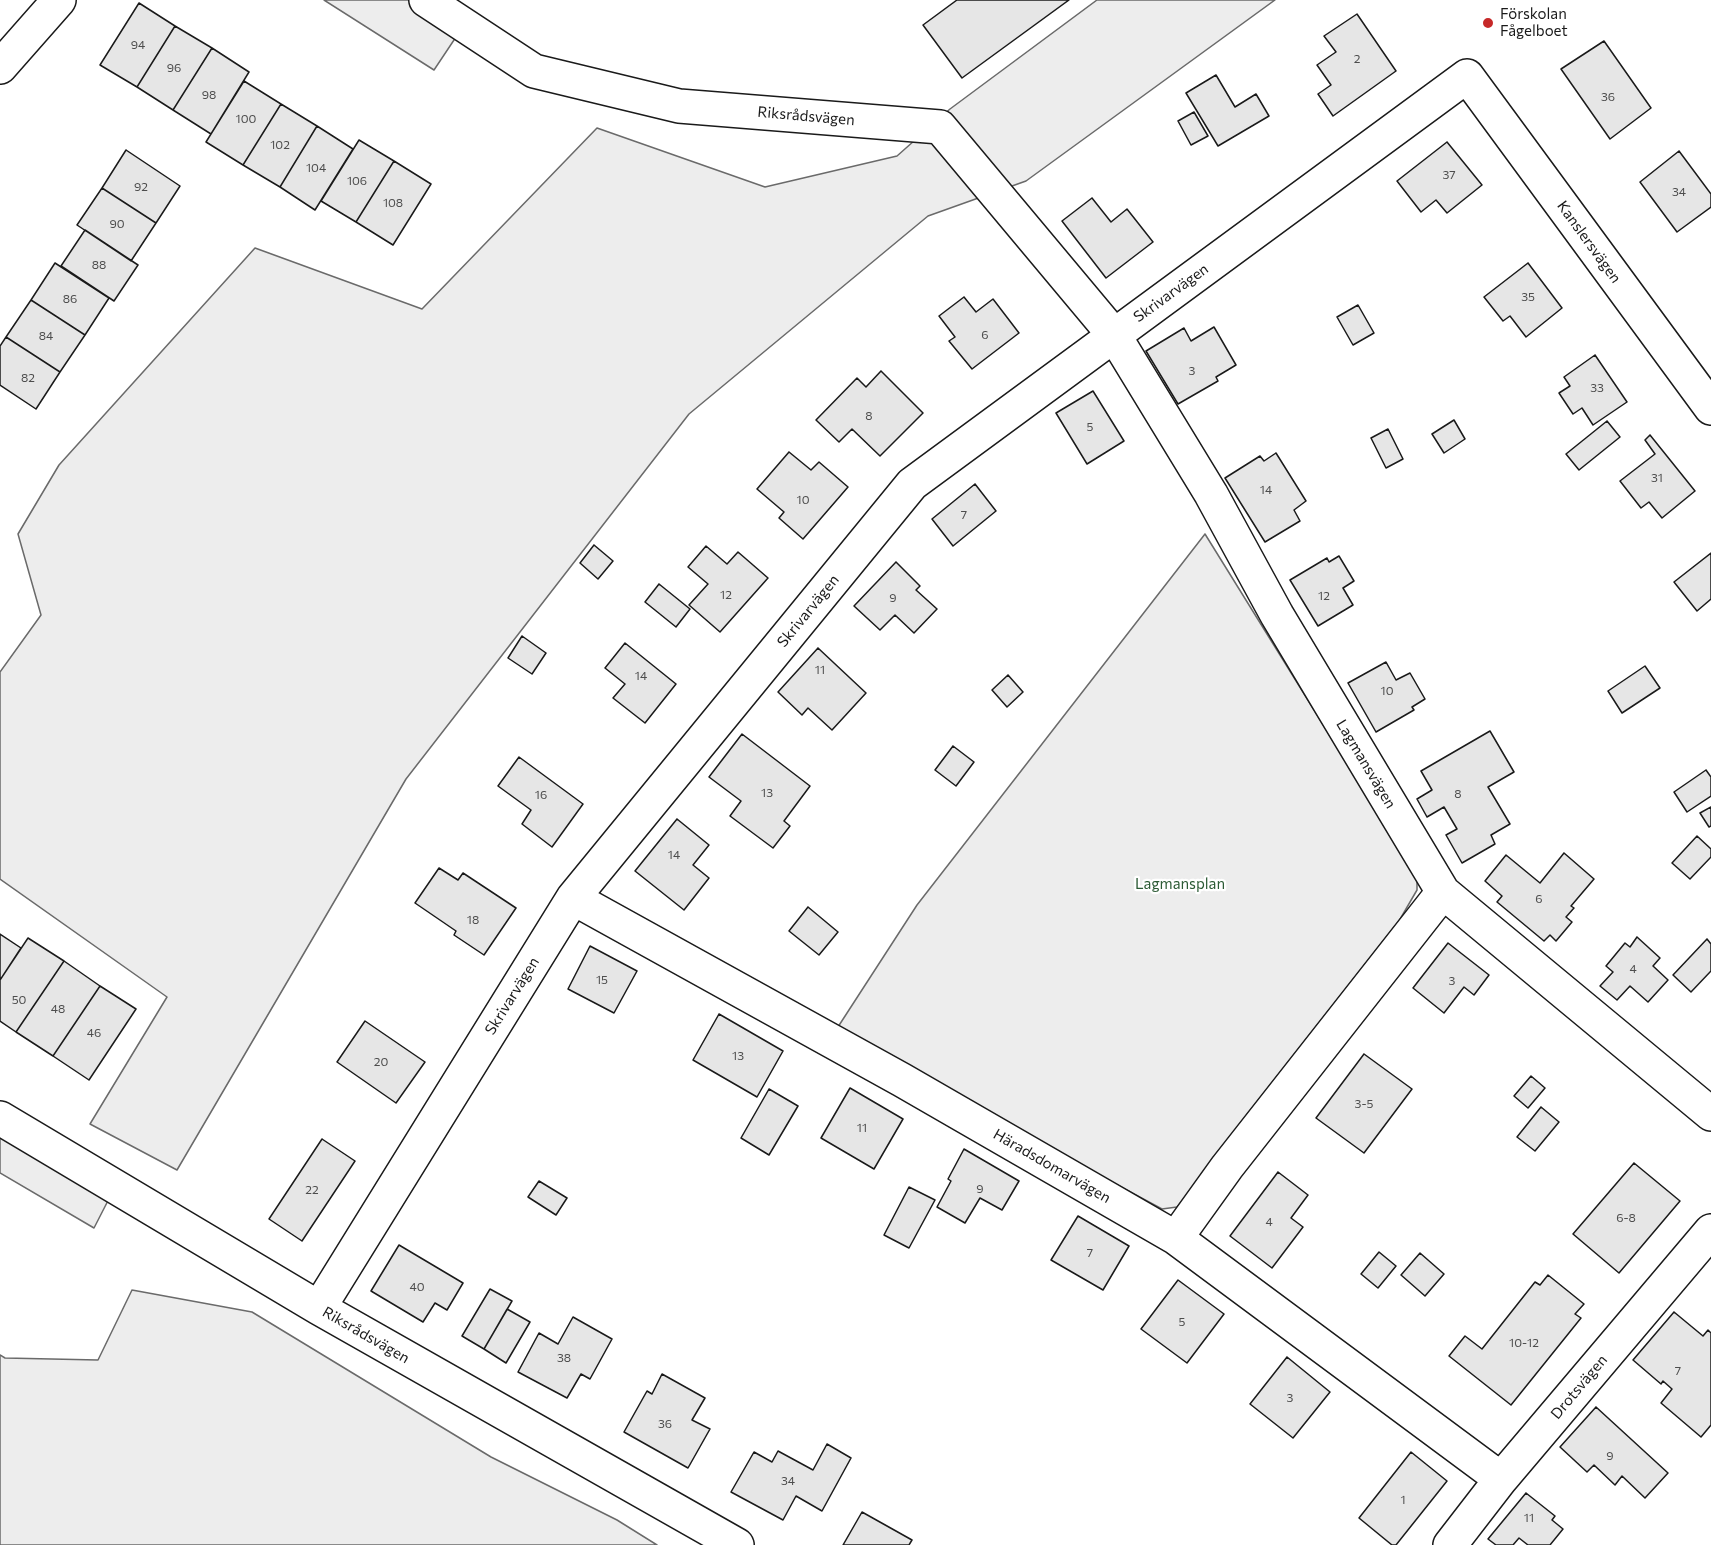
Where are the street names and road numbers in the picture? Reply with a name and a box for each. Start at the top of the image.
street label: Riksrådsvägen [757,103,855,129]
street label: Kanslersvägen [1553,197,1625,287]
street label: Skrivarvägen [1130,260,1212,326]
street label: Skrivarvägen [773,571,843,651]
street label: Lagmansvägen [1332,716,1400,812]
street label: Skrivarvägen [481,954,543,1038]
street label: Häradsdomarvägen [990,1125,1114,1207]
street label: Riksrådsvägen [319,1303,413,1367]
street label: Drotsvägen [1547,1351,1611,1423]

